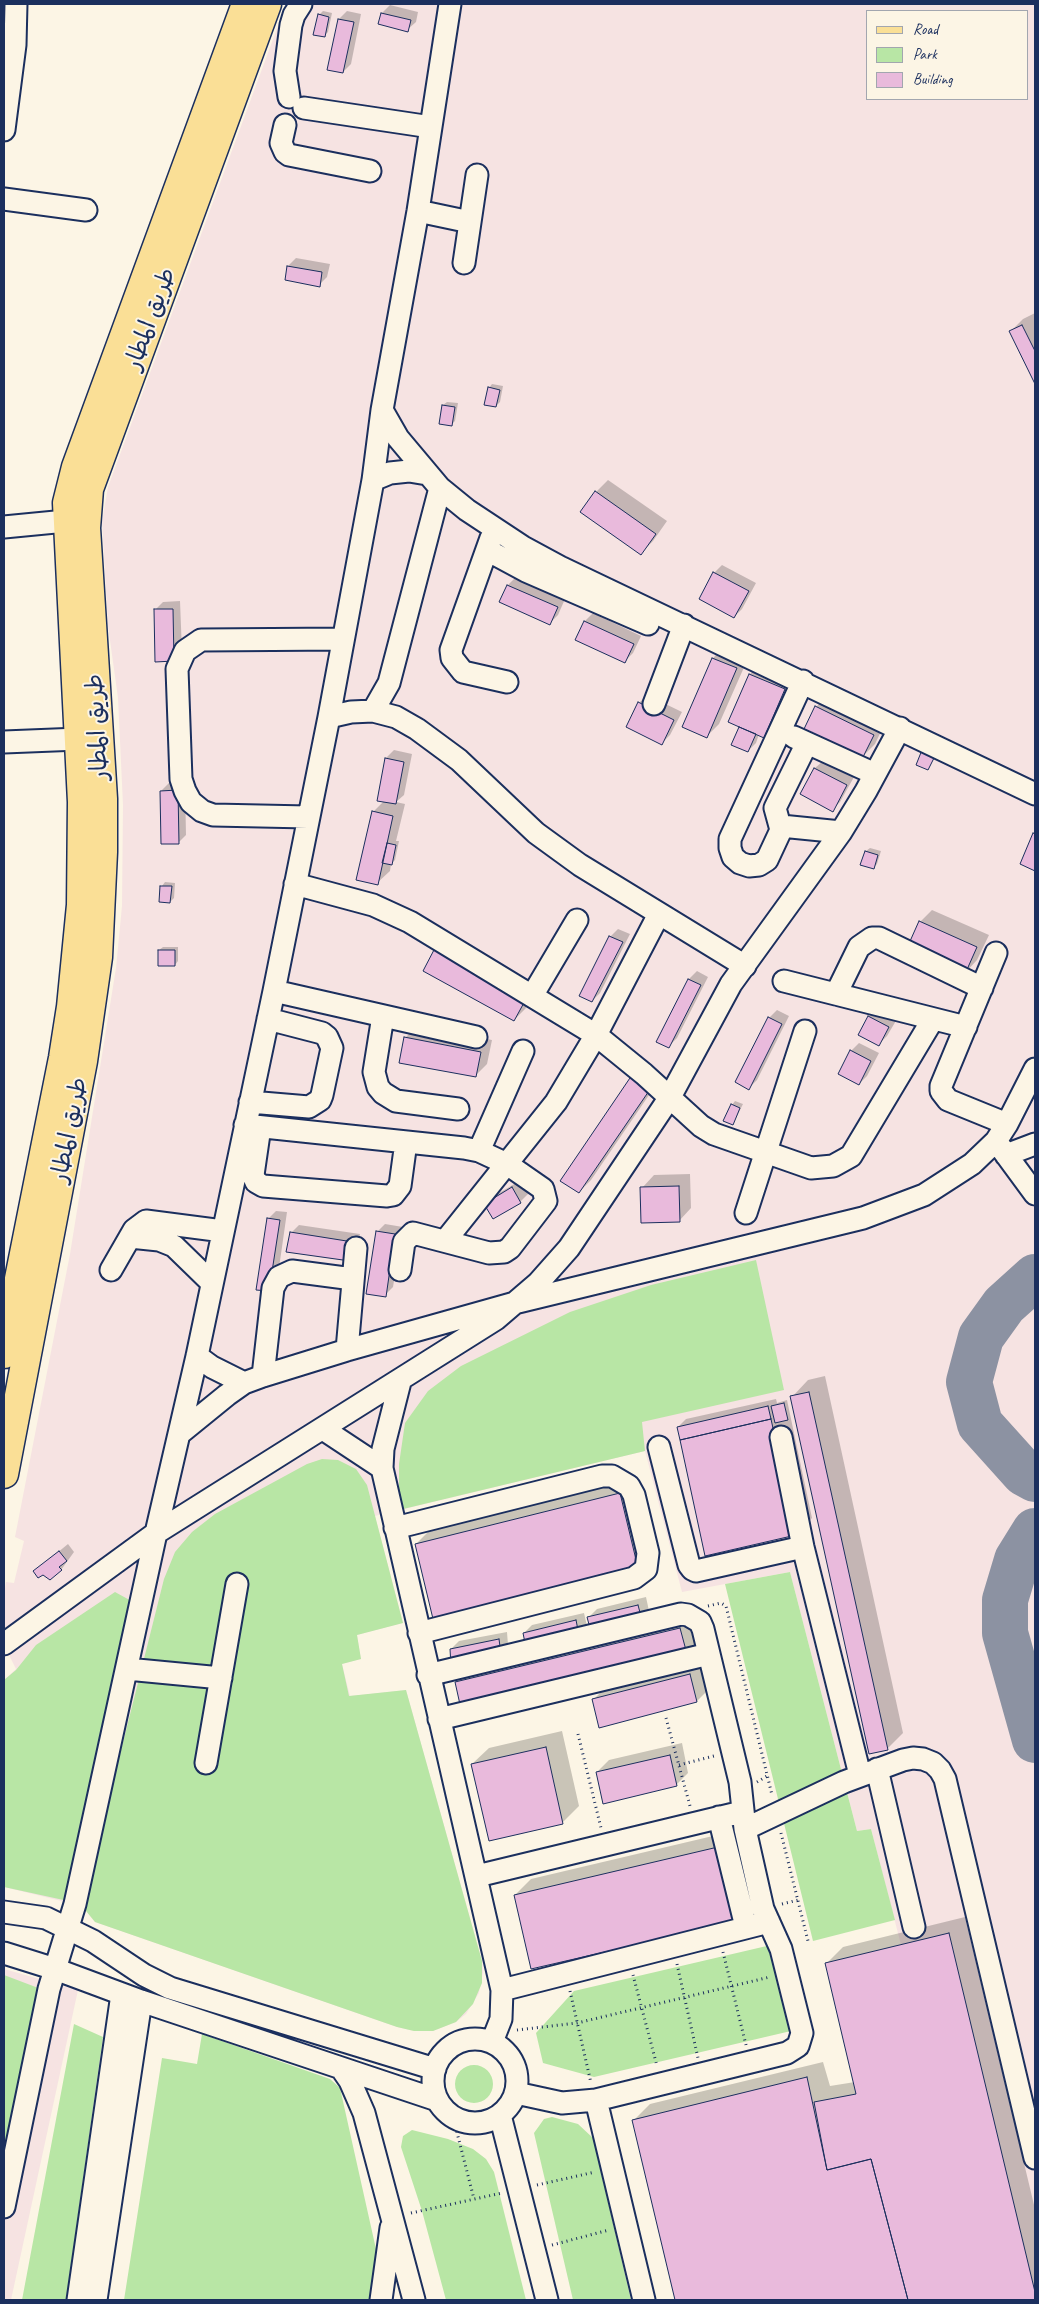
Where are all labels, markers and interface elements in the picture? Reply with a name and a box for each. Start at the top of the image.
legend [866,10,1029,100]
text: Road [913,20,938,39]
text: Park [913,45,937,64]
text: Building [913,70,952,89]
street label: طريق المطار [119,264,183,374]
street label: طريق المطار [81,673,115,781]
street label: طريق المطار [46,1075,94,1185]

